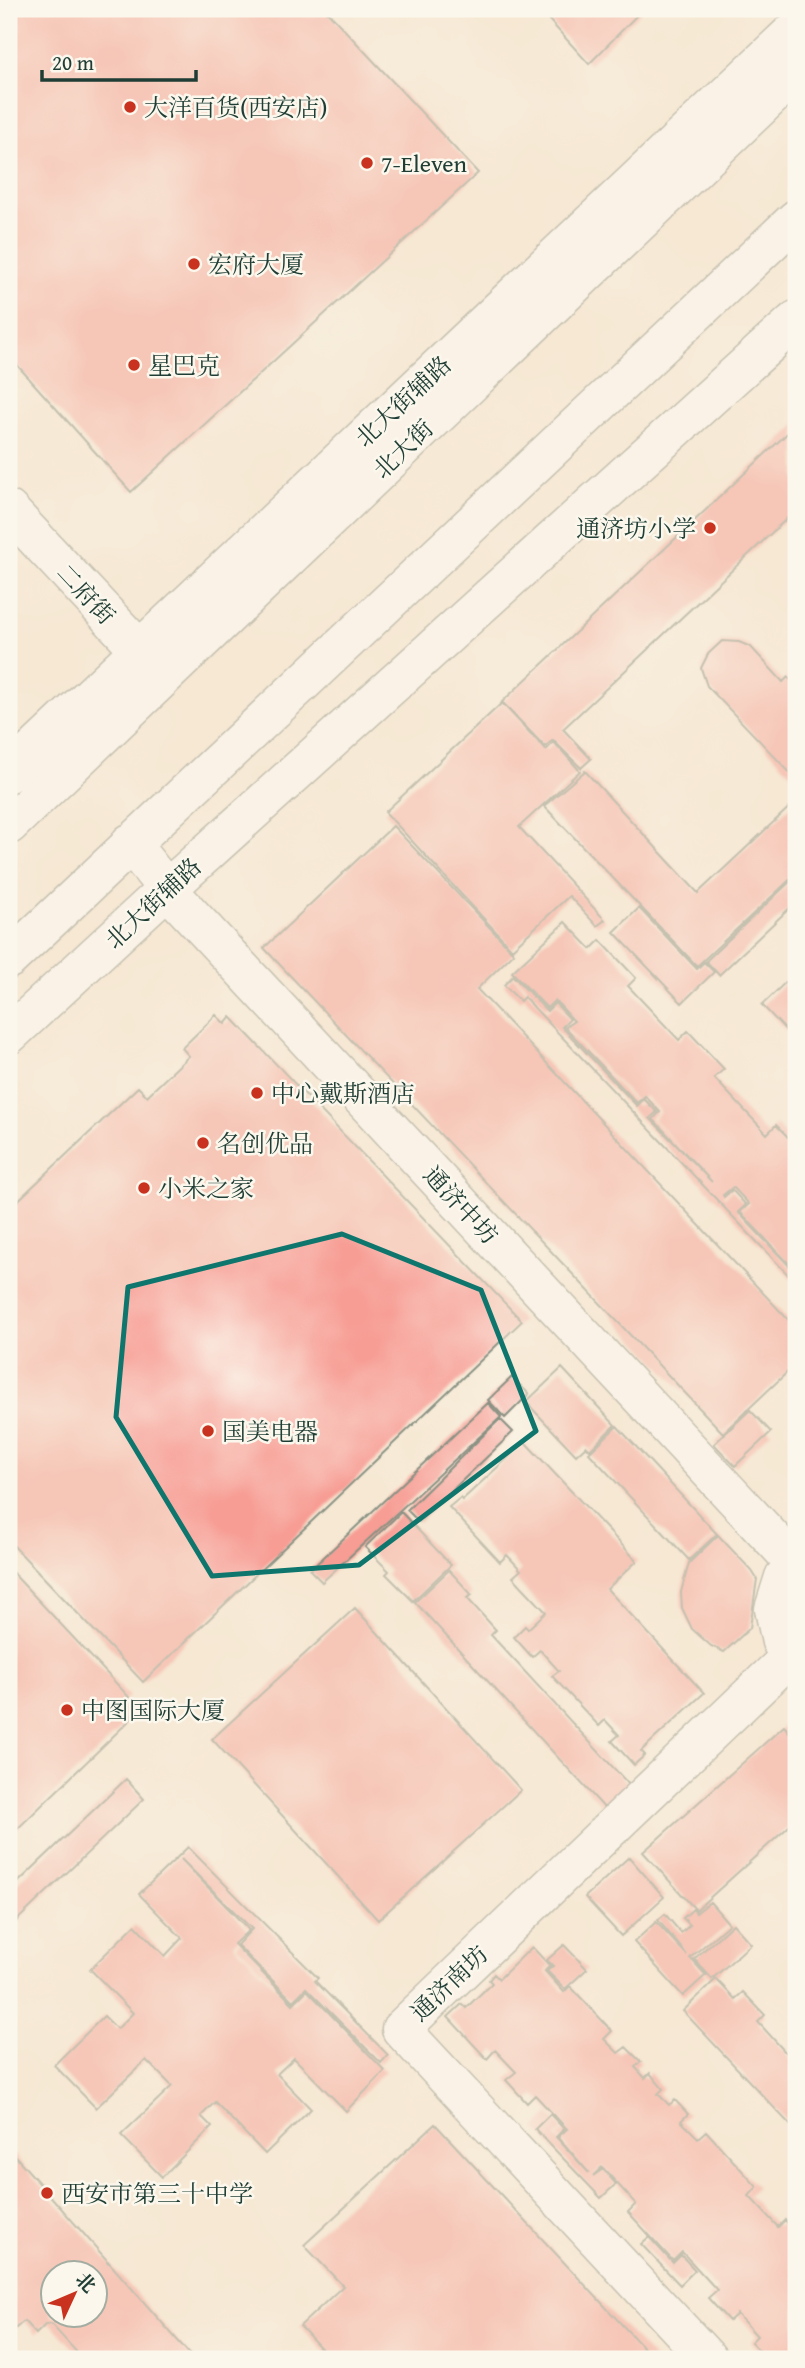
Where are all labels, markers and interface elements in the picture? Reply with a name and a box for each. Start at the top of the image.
scale bar [42,38,196,82]
text: 20 m [52,47,94,78]
place label: 大洋百货(西安店) [144,90,327,125]
marker: 大洋百货(西安店) [122,99,138,115]
place label: 7-Eleven [381,146,468,181]
marker: 7-Eleven [359,155,375,171]
place label: 宏府大厦 [208,247,304,282]
marker: 宏府大厦 [186,256,202,272]
place label: 星巴克 [148,348,220,383]
street label: 北大街辅路 [349,350,457,452]
marker: 星巴克 [126,357,142,373]
street label: 北大街 [367,414,439,484]
place label: 通济坊小学 [576,511,696,546]
marker: 通济坊小学 [702,520,718,536]
street label: 二府街 [49,556,123,632]
street label: 北大街辅路 [97,849,209,957]
place label: 中心戴斯酒店 [271,1076,415,1111]
marker: 中心戴斯酒店 [249,1085,265,1101]
place label: 名创优品 [217,1126,313,1161]
marker: 名创优品 [195,1135,211,1151]
street label: 通济中坊 [415,1158,507,1252]
place label: 小米之家 [158,1171,254,1206]
marker: 小米之家 [136,1180,152,1196]
place label: 国美电器 [222,1414,318,1449]
marker: 国美电器 [200,1423,216,1439]
place label: 中图国际大厦 [81,1693,225,1728]
marker: 中图国际大厦 [59,1702,75,1718]
street label: 通济南坊 [402,1937,496,2029]
place label: 西安市第三十中学 [61,2176,253,2211]
marker: 西安市第三十中学 [39,2185,55,2201]
north arrow [38,2260,108,2330]
text: 北 [70,2266,103,2299]

